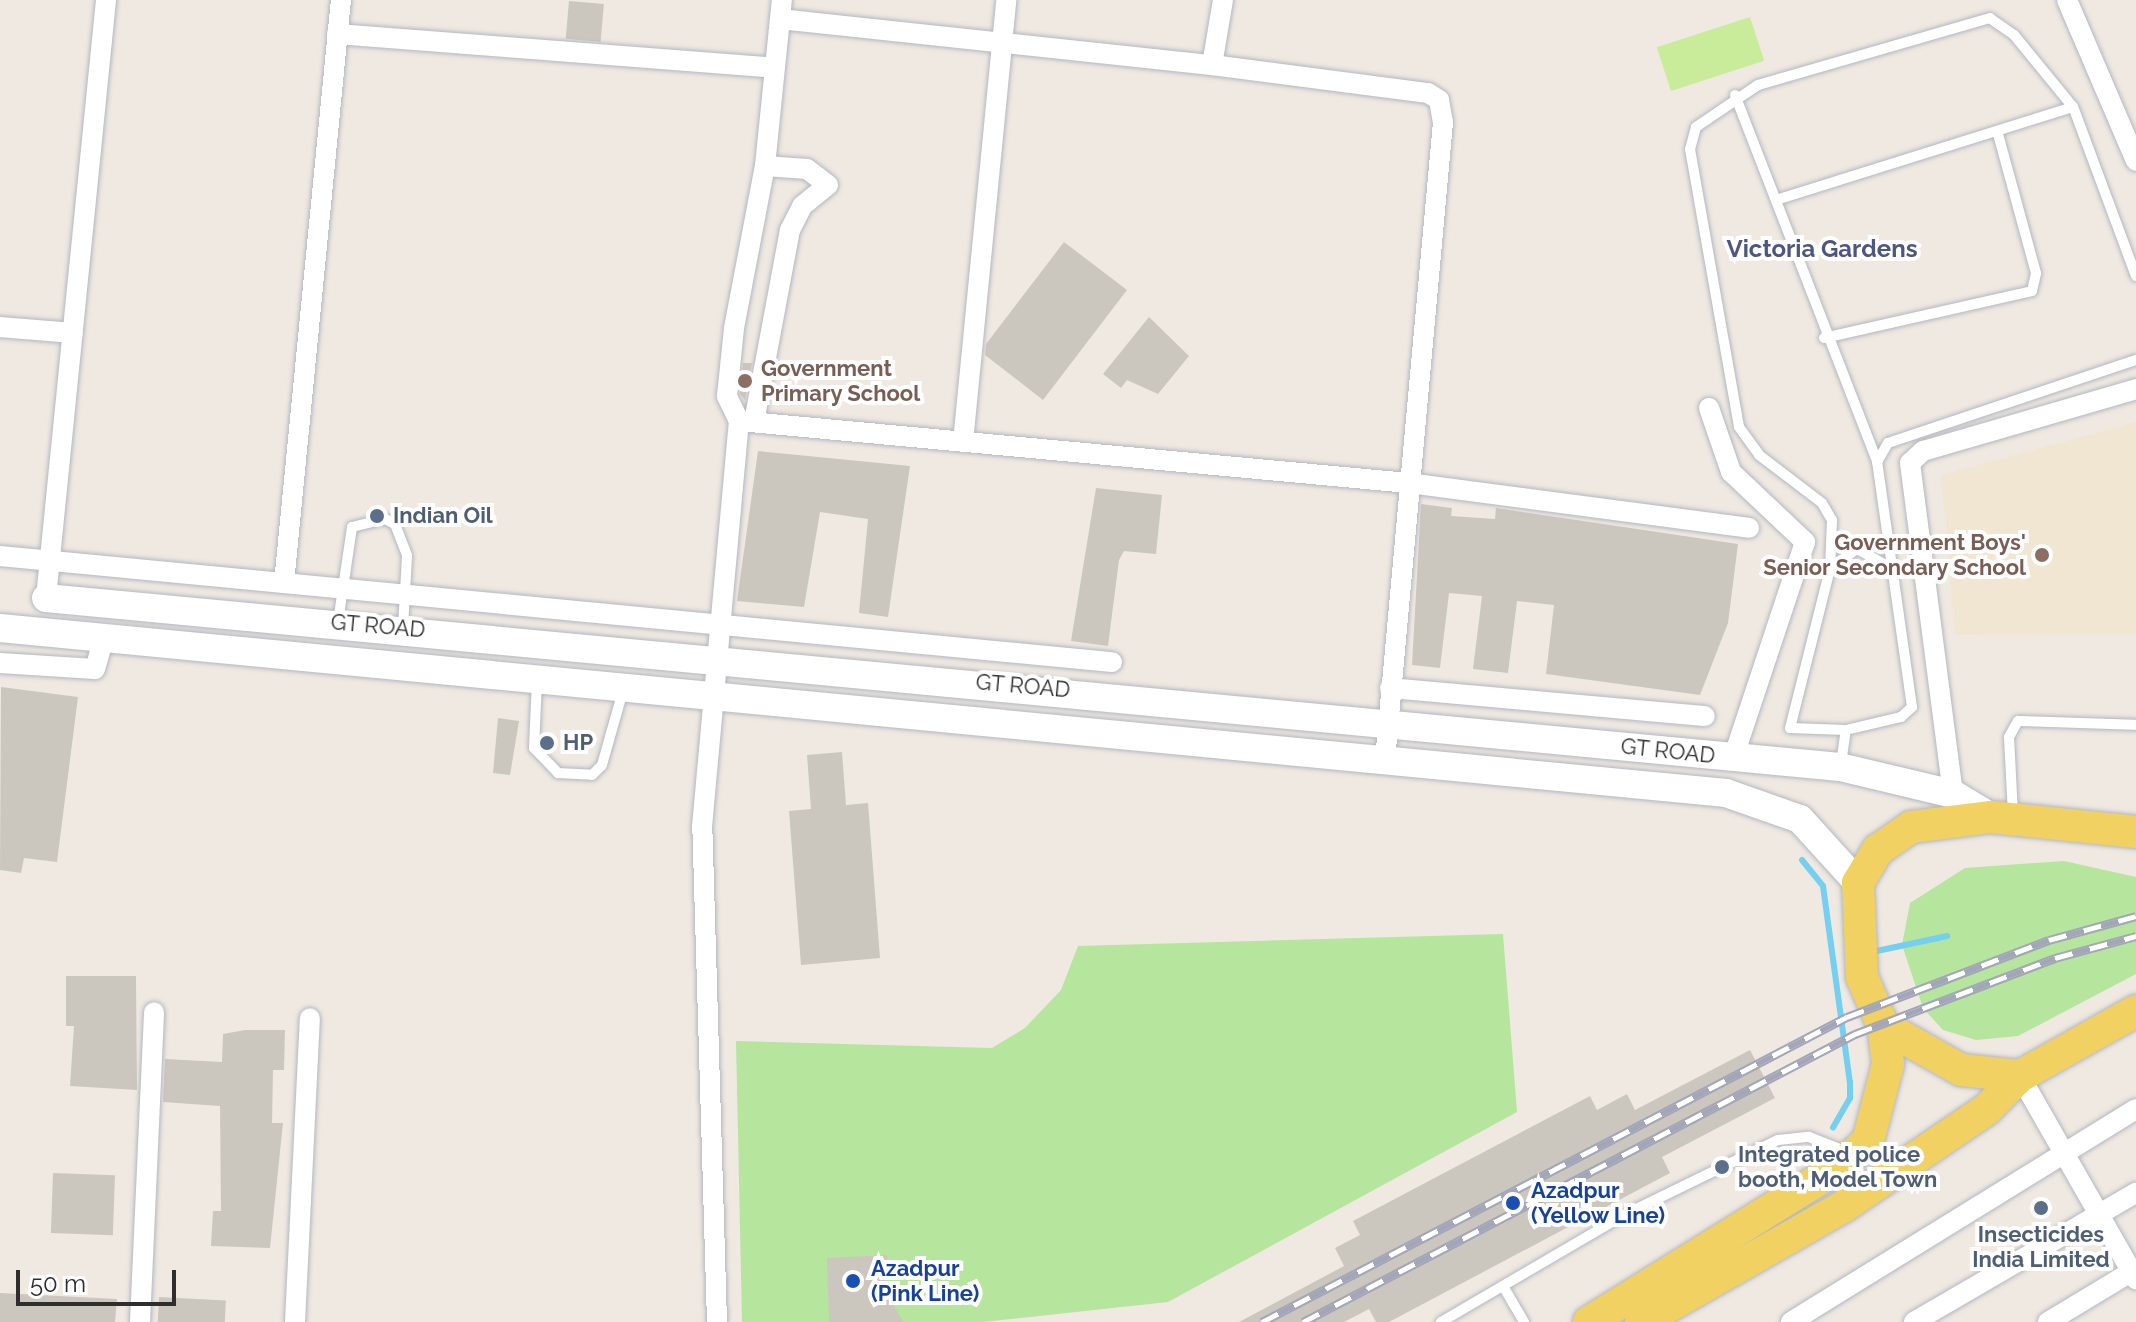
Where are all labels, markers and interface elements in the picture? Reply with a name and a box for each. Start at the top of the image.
district label: Victoria Gardens [1727,235,1917,263]
place label: Government Primary School [761,355,921,406]
marker: Government Primary School [736,372,754,390]
place label: Indian Oil [393,503,493,529]
marker: Indian Oil [368,507,386,525]
place label: Government Boys' Senior Secondary School [1762,529,2026,580]
marker: Government Boys' Senior Secondary School [2033,546,2051,564]
street label: GT ROAD [329,609,427,643]
street label: GT ROAD [974,669,1072,703]
place label: HP [563,730,593,756]
street label: GT ROAD [1619,733,1717,769]
marker: HP [538,734,556,752]
place label: Integrated police booth, Model Town [1738,1141,1938,1192]
marker: Integrated police booth, Model Town [1713,1158,1731,1176]
place label: Azadpur (Yellow Line) [1531,1177,1666,1228]
marker: Azadpur (Yellow Line) [1502,1192,1524,1214]
marker: Insecticides India Limited [2032,1199,2050,1217]
place label: Insecticides India Limited [1972,1221,2110,1272]
scale bar [20,1254,180,1304]
place label: Azadpur (Pink Line) [871,1255,979,1306]
text: 50 m [30,1269,86,1298]
marker: Azadpur (Pink Line) [842,1270,864,1292]

